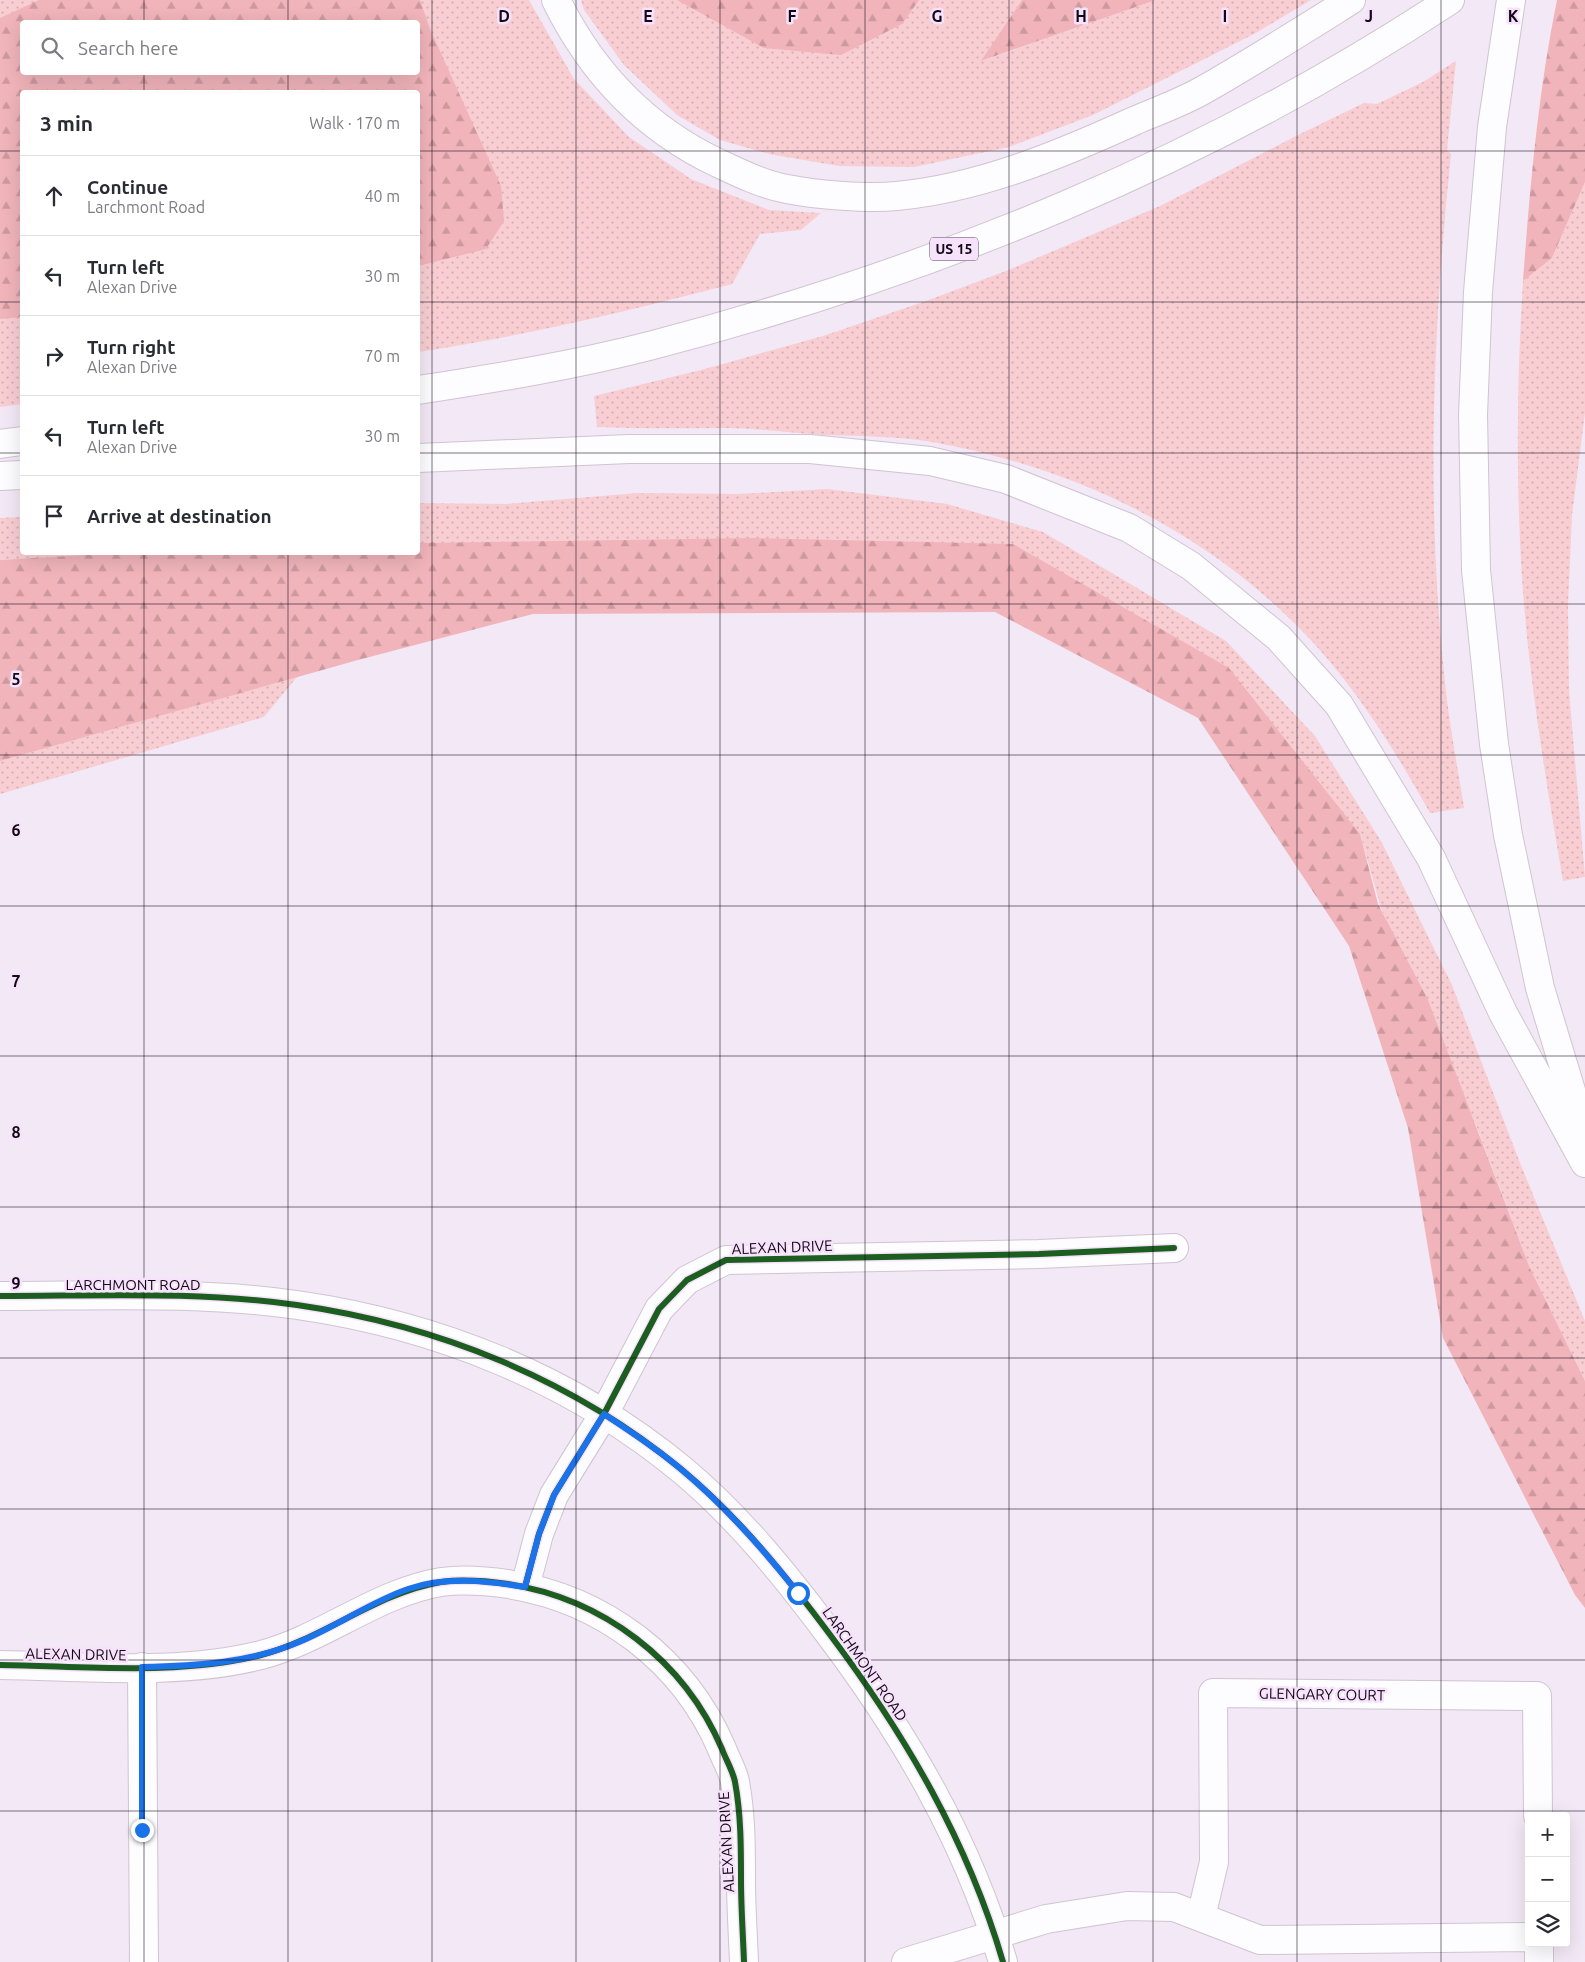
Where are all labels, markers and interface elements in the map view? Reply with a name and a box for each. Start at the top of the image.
text: D [498,7,510,25]
text: E [643,7,653,25]
text: F [788,7,797,25]
text: G [931,7,943,25]
text: H [1075,7,1087,25]
text: I [1223,7,1227,25]
text: J [1365,7,1373,25]
text: K [1508,7,1519,25]
search box [20,20,420,75]
icon: search [38,34,66,62]
text: Search here [78,37,178,59]
text: 3 min [40,111,93,135]
text: Walk · 170 m [309,114,400,132]
text: Continue [87,176,168,198]
icon: ahead [40,182,68,210]
text: 40 m [364,187,400,205]
text: Larchmont Road [87,198,205,216]
road number: US 15 [930,238,978,260]
text: Turn left [87,256,165,278]
icon: left [40,262,68,290]
text: 30 m [364,267,400,285]
text: Alexan Drive [87,278,177,296]
text: Turn right [87,336,175,358]
icon: right [40,342,68,370]
text: 70 m [364,347,400,365]
text: Alexan Drive [87,358,177,376]
text: Turn left [87,416,165,438]
icon: left [40,422,68,450]
text: 30 m [364,427,400,445]
text: Alexan Drive [87,438,177,456]
icon: arrive [40,502,68,530]
text: Arrive at destination [87,505,272,527]
text: 5 [11,670,21,688]
text: 6 [11,821,21,839]
text: 7 [11,972,21,990]
text: 8 [11,1123,21,1141]
street label: ALEXAN DRIVE [731,1237,833,1257]
text: 9 [11,1274,21,1292]
street label: LARCHMONT ROAD [65,1276,201,1293]
route start [787,1582,810,1605]
street label: LARCHMONT ROAD [819,1604,911,1724]
street label: ALEXAN DRIVE [25,1645,127,1663]
street label: GLENGARY COURT [1259,1684,1386,1704]
street label: ALEXAN DRIVE [715,1791,737,1893]
map controls [1525,1812,1570,1947]
button: + [1525,1812,1570,1857]
route end [131,1819,154,1842]
button: − [1525,1857,1570,1902]
button: layers [1525,1902,1570,1947]

